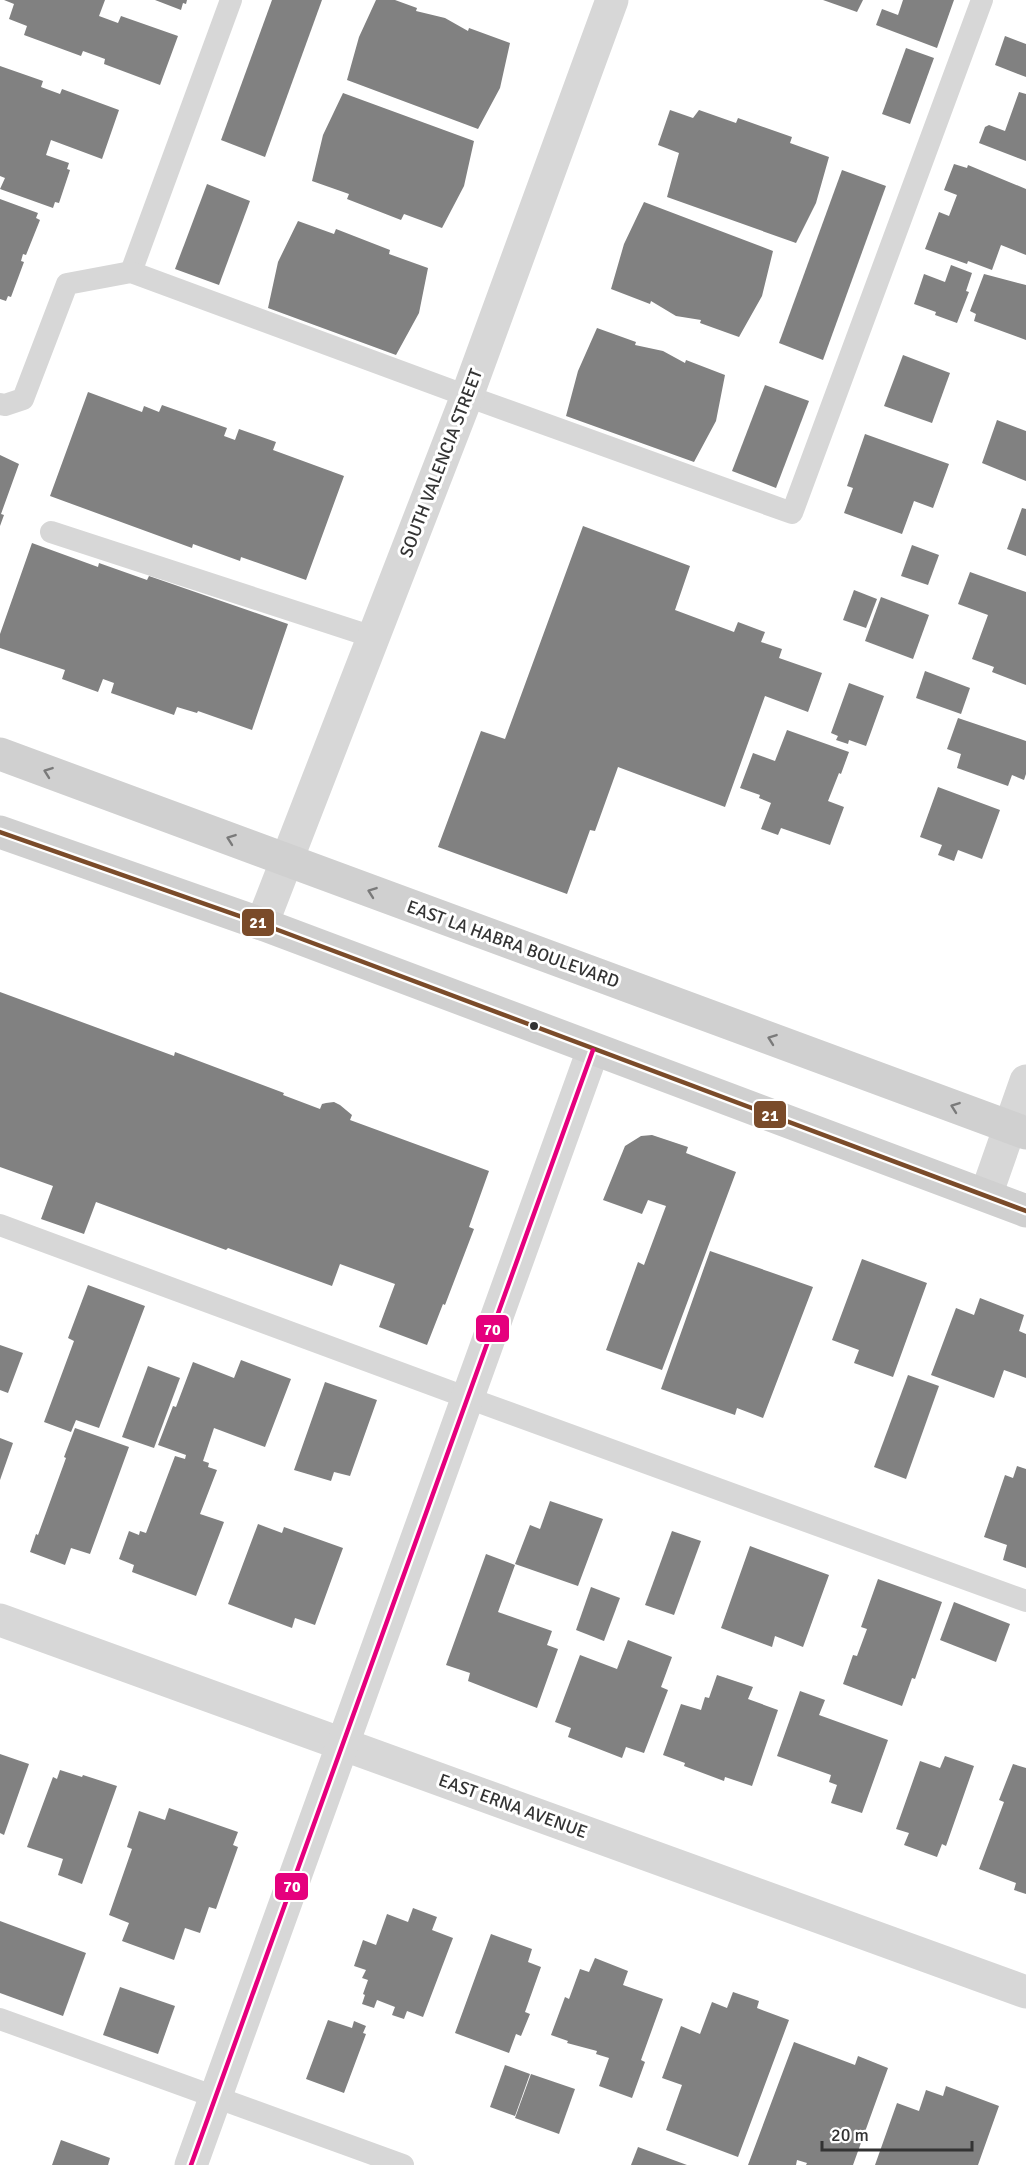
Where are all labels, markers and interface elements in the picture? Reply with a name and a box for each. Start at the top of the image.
street label: SOUTH VALENCIA STREET [395,365,487,560]
one-way arrow [43,767,54,779]
one-way arrow [226,834,236,847]
one-way arrow [367,886,378,899]
street label: EAST LA HABRA BOULEVARD [404,895,622,993]
line badge: 21 [241,908,275,937]
text: 21 [249,913,267,933]
unlabelled marker [528,1020,540,1032]
one-way arrow [767,1034,778,1046]
line badge: 21 [753,1100,787,1129]
one-way arrow [950,1101,961,1114]
text: 21 [761,1106,779,1126]
line badge: 70 [475,1314,510,1343]
text: 70 [483,1320,501,1340]
street label: EAST ERNA AVENUE [436,1769,590,1843]
line badge: 70 [274,1872,309,1901]
text: 70 [283,1877,301,1897]
scale bar [822,2114,972,2152]
text: 20 m [831,2124,869,2146]

